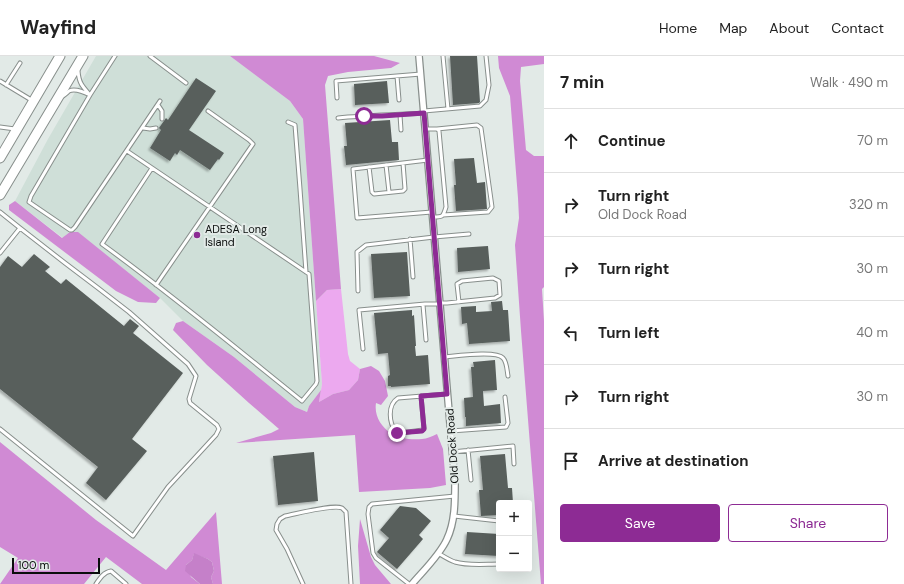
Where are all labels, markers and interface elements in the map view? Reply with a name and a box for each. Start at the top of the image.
text: Wayfind [20,15,96,40]
text: Home [659,19,697,37]
text: Map [719,19,747,37]
text: About [769,19,809,37]
text: Contact [831,19,884,37]
text: 7 min [560,71,604,93]
text: Walk · 490 m [810,74,888,91]
route start [355,107,373,125]
icon: ahead [560,130,582,152]
text: Continue [598,131,666,151]
text: 70 m [857,132,888,149]
text: Turn right [598,186,669,206]
icon: right [560,194,582,216]
text: 320 m [849,196,888,213]
text: Old Dock Road [598,206,687,223]
place label: ADESA Long Island [205,222,267,249]
marker: ADESA Long Island [192,230,202,240]
icon: right [560,258,582,280]
text: Turn right [598,259,669,279]
text: 30 m [856,260,888,277]
icon: left [560,322,582,344]
text: Turn left [598,323,659,343]
text: 40 m [856,324,888,341]
icon: right [560,386,582,408]
text: Turn right [598,387,669,407]
text: 30 m [856,388,888,405]
street label: Old Dock Road [442,408,462,484]
route end [388,424,406,442]
icon: arrive [560,450,582,472]
text: Arrive at destination [598,451,749,471]
map controls [496,500,532,572]
button: + [496,500,532,536]
button: Save [560,504,720,542]
button: Share [728,504,888,542]
button: − [496,536,532,572]
scale bar [12,556,100,575]
text: 100 m [18,558,49,572]

